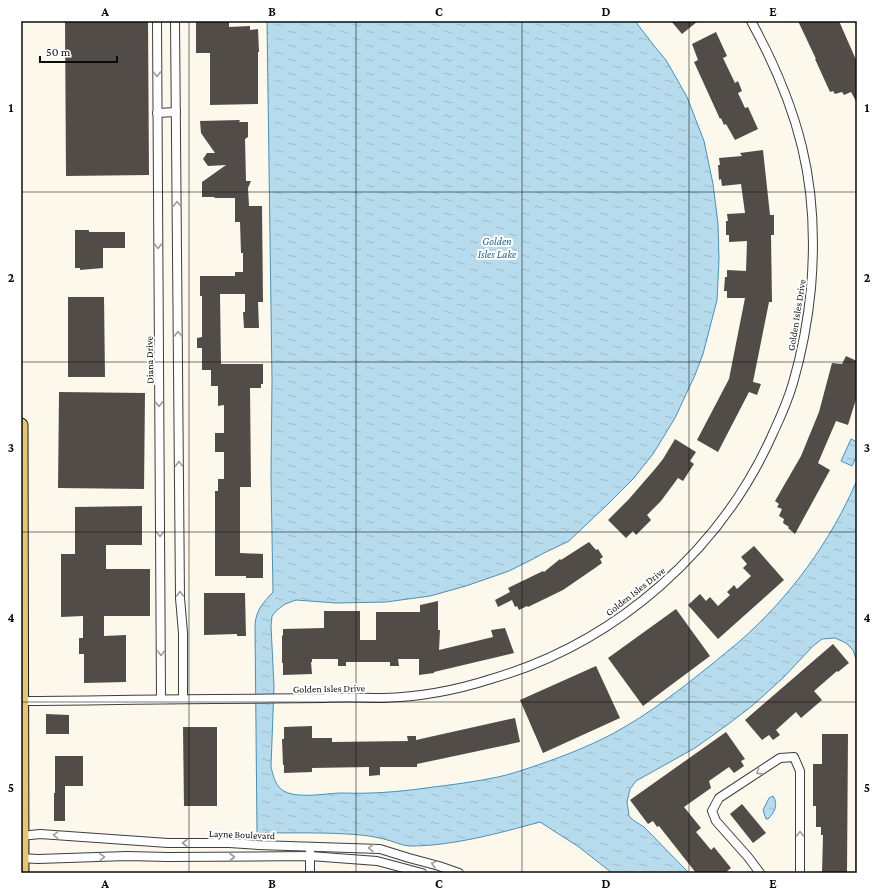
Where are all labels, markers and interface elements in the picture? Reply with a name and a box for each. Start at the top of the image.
text: A [100,4,109,19]
text: B [268,4,276,19]
text: C [435,4,443,19]
text: D [602,4,611,19]
text: E [769,4,777,19]
scale bar [40,38,117,64]
text: 50 m [46,45,71,59]
one-way arrow [153,71,161,77]
text: 1 [9,100,14,115]
text: 1 [865,100,870,115]
one-way arrow [173,201,181,207]
water label: Golden Isles Lake [478,235,517,260]
one-way arrow [154,243,162,249]
text: 2 [8,270,15,285]
text: 2 [864,270,871,285]
street label: Golden Isles Drive [785,278,808,352]
one-way arrow [174,331,182,337]
street label: Diana Drive [144,336,155,384]
one-way arrow [155,401,163,407]
text: 3 [8,440,14,455]
text: 3 [864,440,870,455]
one-way arrow [175,461,183,467]
one-way arrow [156,531,164,537]
street label: Golden Isles Drive [603,564,668,618]
one-way arrow [176,591,184,597]
text: 4 [7,610,15,625]
text: 4 [863,610,871,625]
one-way arrow [157,650,165,656]
street label: Golden Isles Drive [293,682,366,695]
one-way arrow [756,767,763,775]
text: 5 [8,780,14,795]
text: 5 [864,780,870,795]
street label: Layne Boulevard [209,828,276,841]
one-way arrow [53,830,59,839]
one-way arrow [796,831,804,837]
one-way arrow [182,839,188,847]
one-way arrow [368,844,374,852]
one-way arrow [99,853,105,861]
one-way arrow [229,853,235,861]
one-way arrow [431,860,438,869]
text: A [100,876,109,891]
text: B [268,876,276,891]
text: C [435,876,443,891]
text: D [602,876,611,891]
text: E [769,876,777,891]

